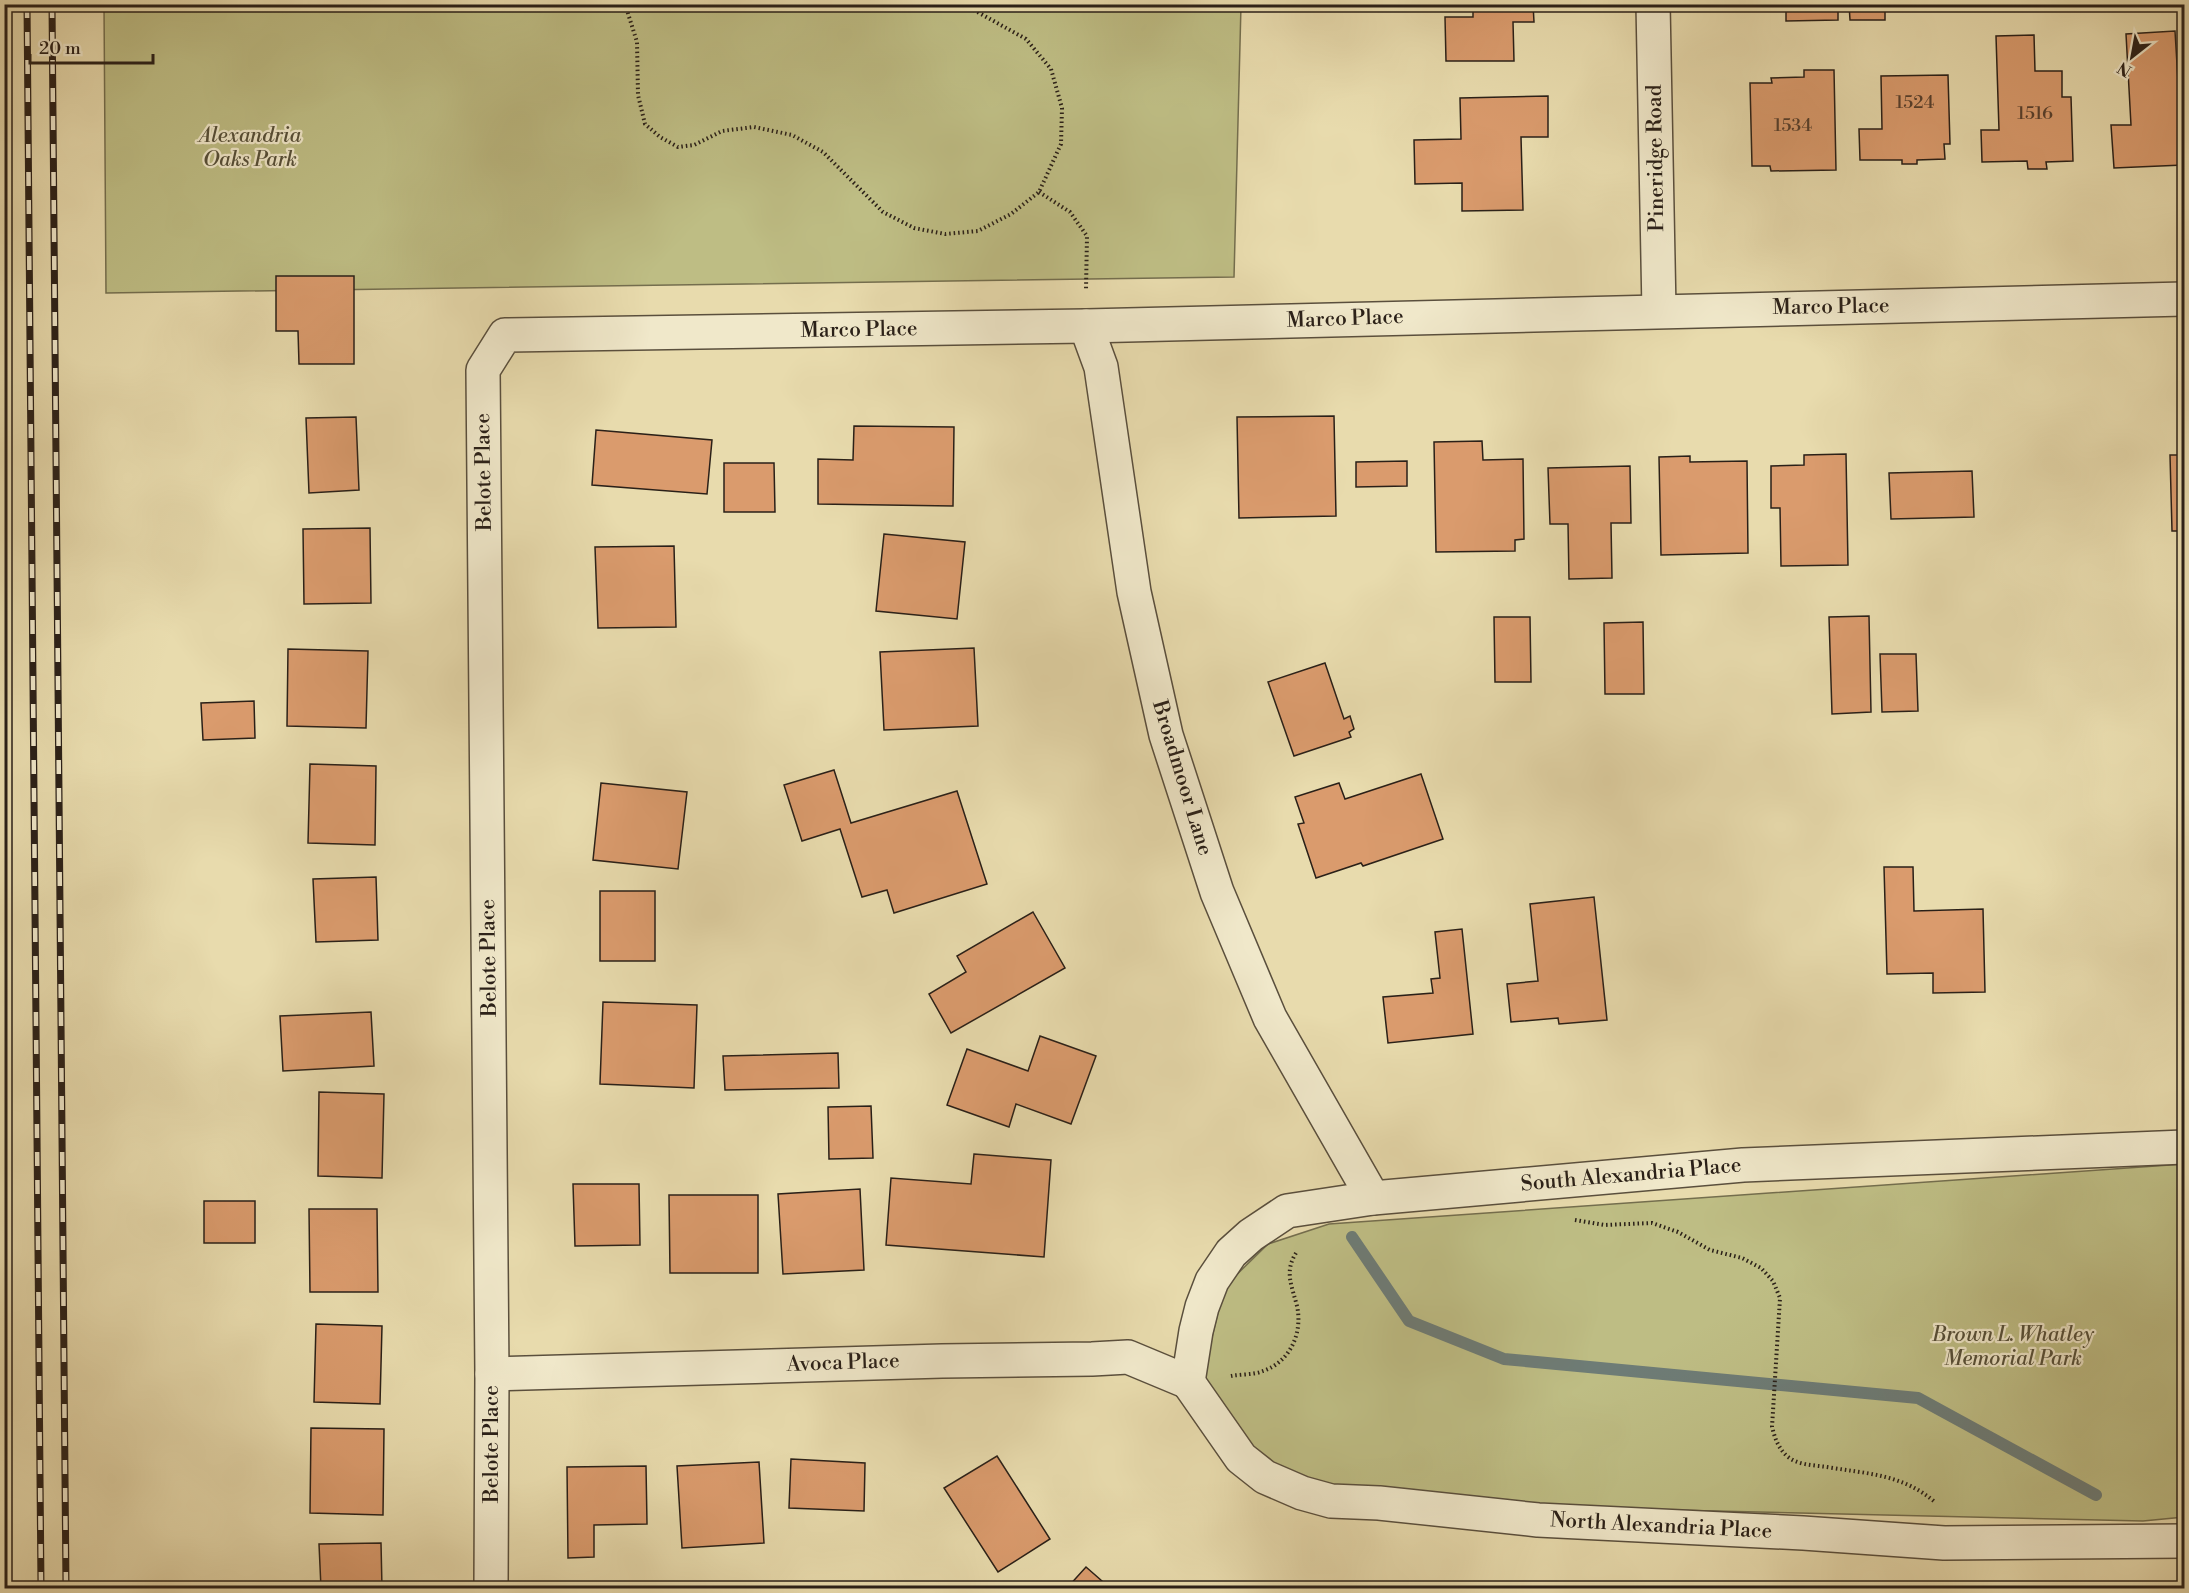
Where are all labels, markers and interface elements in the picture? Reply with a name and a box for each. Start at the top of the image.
scale bar [30,27,153,65]
north arrow [2102,27,2162,87]
text: 20 m [39,37,81,60]
text: N [2114,57,2135,81]
street label: Pineridge Road [1642,84,1670,232]
house number: 1524 [1896,91,1935,114]
house number: 1516 [2017,102,2053,125]
house number: 1534 [1774,114,1813,137]
park label: Alexandria Oaks Park [197,123,302,173]
street label: Marco Place [1772,293,1890,321]
street label: Marco Place [1286,304,1404,334]
street label: Marco Place [800,316,918,344]
street label: Belote Place [470,413,498,532]
street label: Broadmoor Lane [1146,696,1218,859]
street label: Belote Place [475,899,503,1018]
street label: South Alexandria Place [1520,1152,1742,1198]
park label: Brown L. Whatley Memorial Park [1931,1322,2095,1372]
street label: Avoca Place [785,1348,900,1378]
street label: Belote Place [479,1385,505,1504]
street label: North Alexandria Place [1549,1507,1773,1545]

